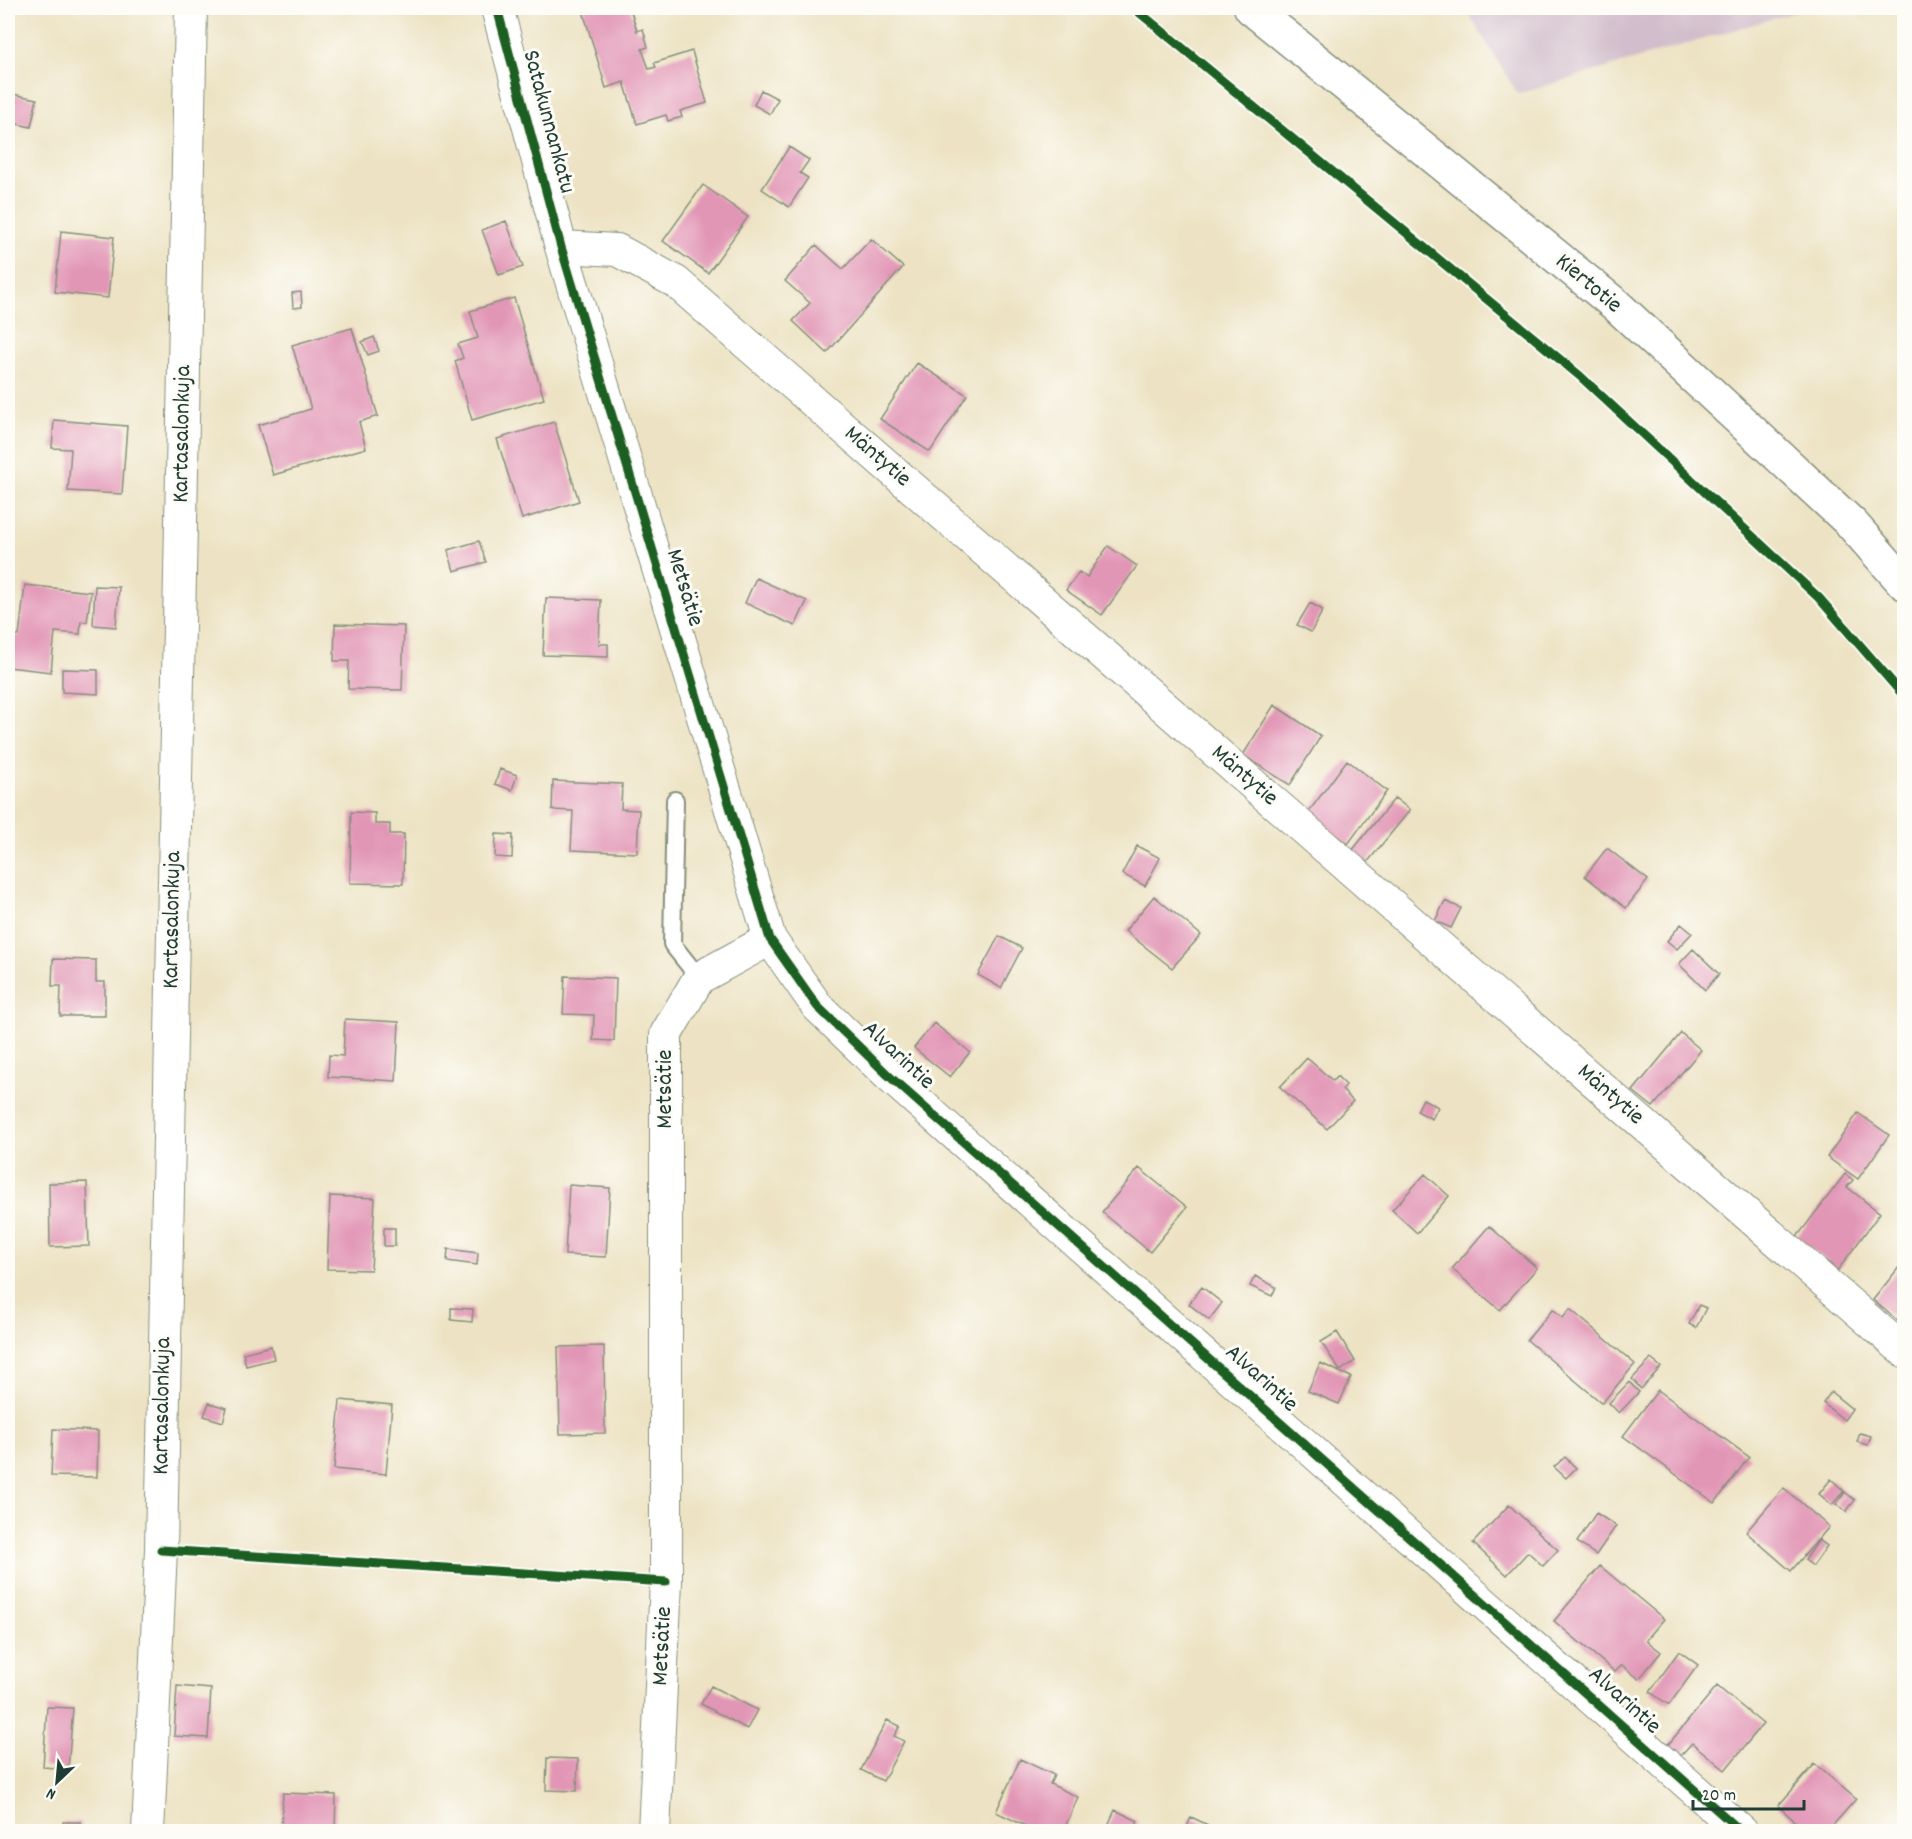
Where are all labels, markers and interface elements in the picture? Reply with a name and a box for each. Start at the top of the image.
street label: Satakunnankatu [513,47,583,197]
street label: Kiertotie [1547,246,1629,322]
street label: Kartasalonkuja [165,364,201,503]
street label: Mäntytie [836,418,918,496]
street label: Metsätie [656,545,712,631]
street label: Mäntytie [1203,737,1285,815]
street label: Kartasalonkuja [155,850,191,989]
street label: Alvarintie [854,1013,942,1099]
street label: Metsätie [649,1049,683,1129]
street label: Mäntytie [1569,1056,1651,1134]
street label: Kartasalonkuja [145,1336,181,1475]
street label: Alvarintie [1217,1337,1305,1421]
street label: Metsätie [644,1605,682,1687]
street label: Alvarintie [1580,1659,1668,1743]
north arrow [27,1752,87,1812]
scale bar [1693,1773,1804,1811]
text: N [43,1781,60,1805]
text: 20 m [1702,1784,1736,1809]

